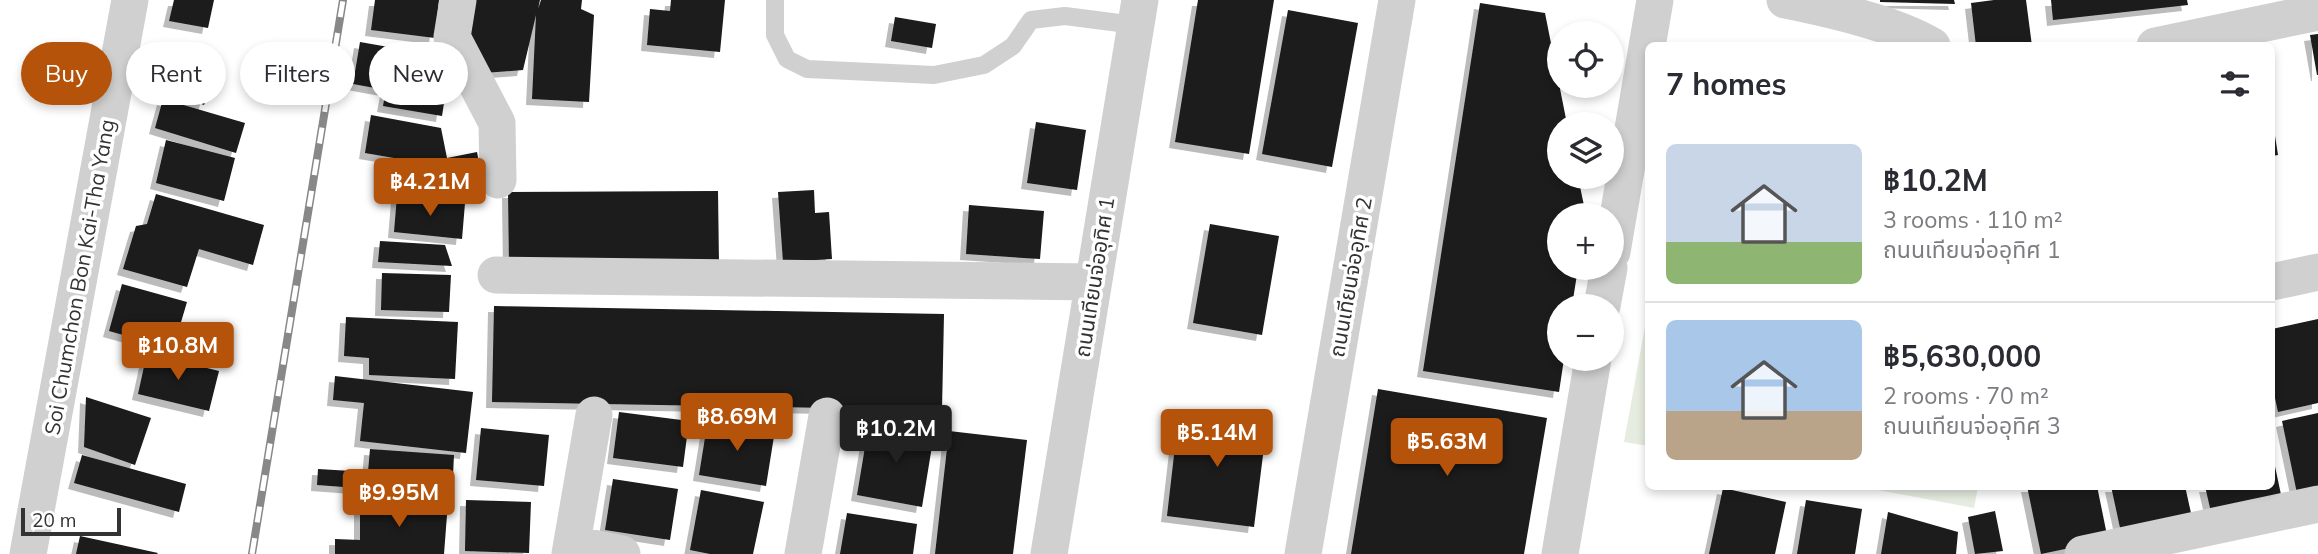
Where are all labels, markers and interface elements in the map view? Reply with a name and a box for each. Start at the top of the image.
map controls [1547,21,1624,371]
button: locate [1547,21,1624,98]
chip: Buy [21,42,112,105]
chip: Rent [126,42,226,105]
chip: Filters [240,42,355,105]
chip: New [369,42,468,105]
text: 7 homes [1666,65,1787,103]
icon: filters [2216,65,2254,103]
button: layers [1547,112,1624,189]
street label: Soi Chumchon Bon Kai-Tha Yang [38,117,120,437]
pin: ฿4.21M [373,158,487,218]
text: ฿10.2M [1883,161,1988,199]
text: ฿4.21M [390,166,470,195]
icon: home [1722,172,1806,256]
street label: ถนนเทียนจ่ออุทิศ 1 [1068,195,1121,359]
street label: ถนนเทียนจ่ออุทิศ 2 [1323,195,1378,359]
button: + [1547,203,1624,280]
text: 3 rooms · 110 m² [1883,205,2063,234]
text: ถนนเทียนจ่ออุทิศ 1 [1883,235,2061,264]
button: − [1547,294,1624,371]
pin: ฿10.8M [121,322,235,382]
text: ฿10.8M [138,330,218,359]
text: ฿5,630,000 [1883,337,2041,375]
icon: home [1722,348,1806,432]
text: 2 rooms · 70 m² [1883,381,2049,410]
pin: ฿8.69M [680,393,794,453]
text: ฿8.69M [697,401,777,430]
pin: ฿10.2M [839,406,953,465]
pin: ฿5.14M [1160,410,1274,469]
text: ถนนเทียนจ่ออุทิศ 3 [1883,411,2061,440]
text: ฿10.2M [856,413,936,442]
text: ฿5.14M [1177,417,1257,446]
pin: ฿5.63M [1390,419,1504,478]
text: ฿5.63M [1407,426,1487,455]
pin: ฿9.95M [342,470,456,529]
text: ฿9.95M [359,477,439,506]
scale bar [21,505,121,537]
text: 20 m [32,508,76,532]

